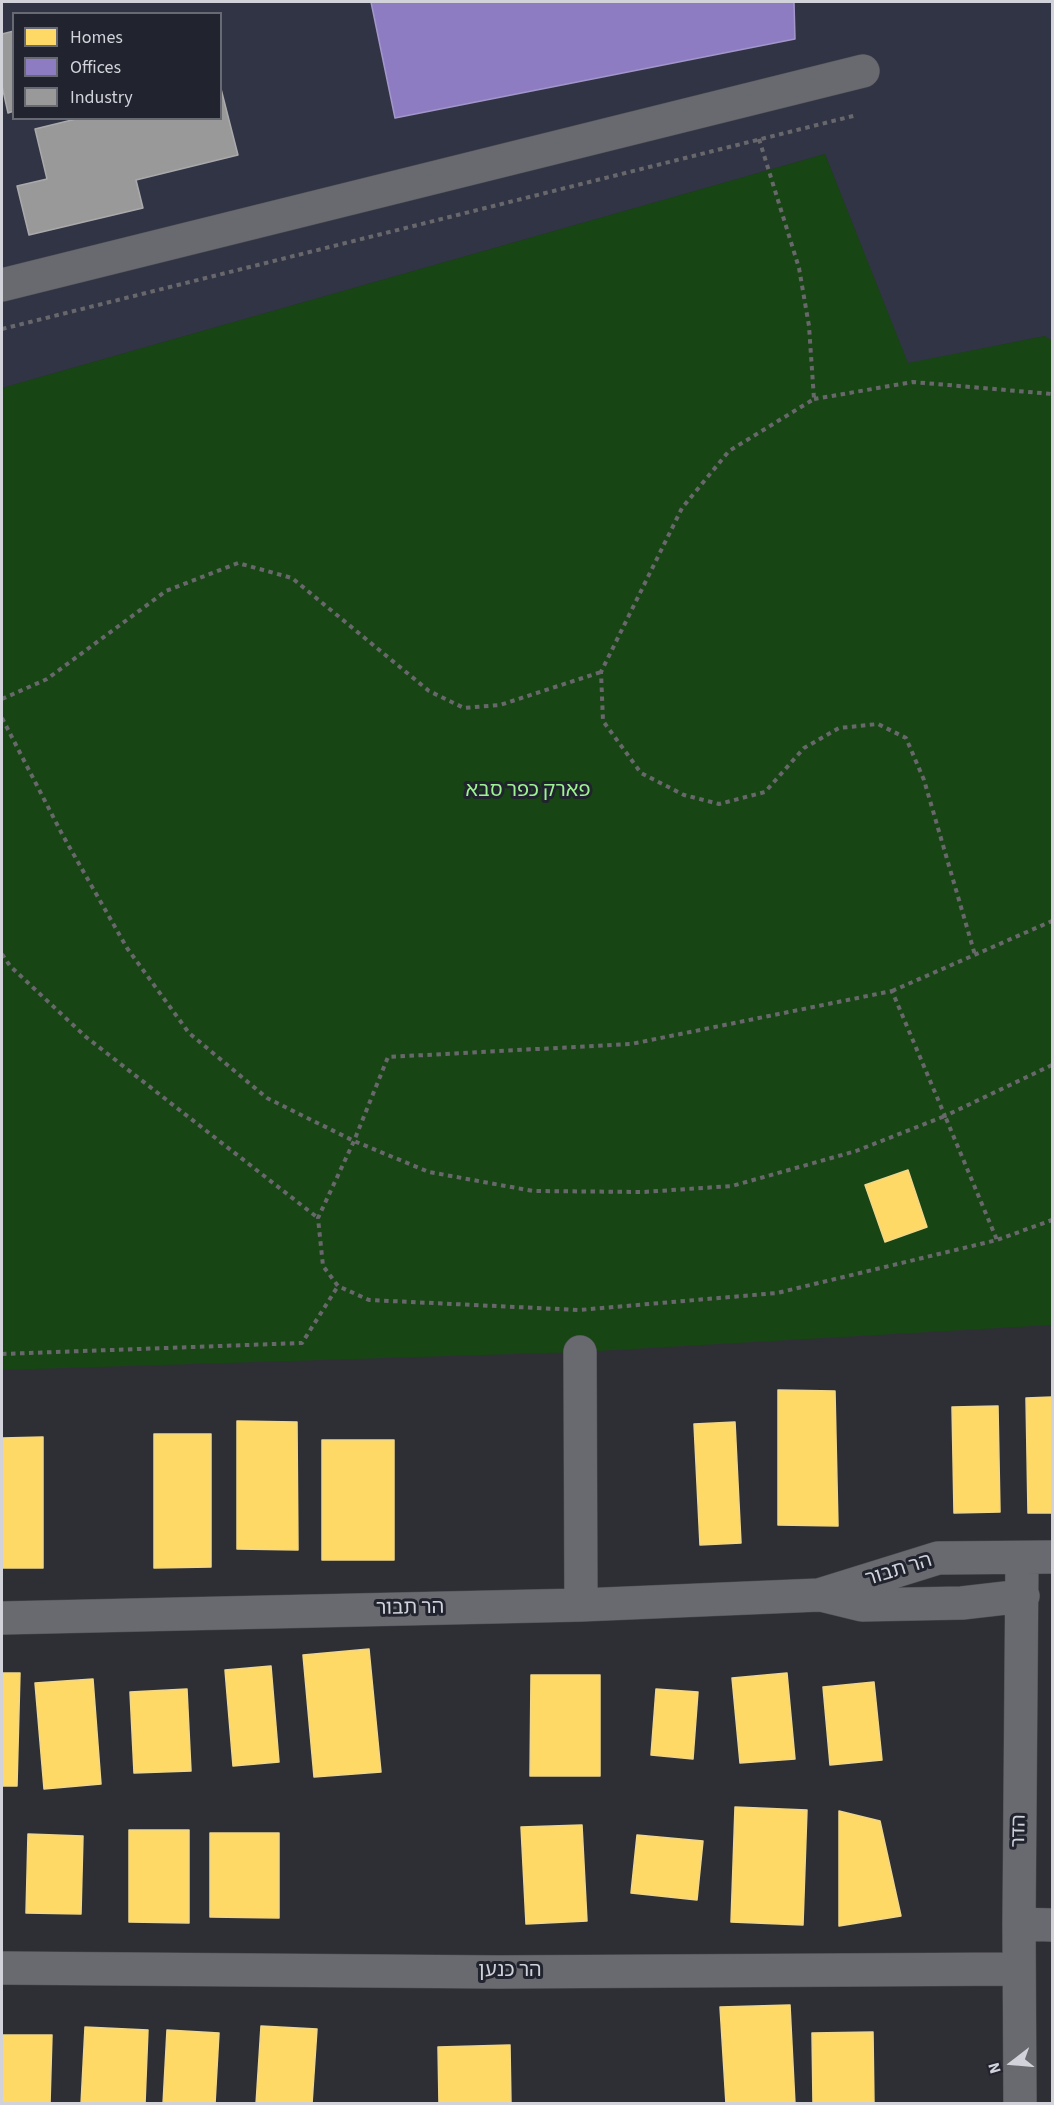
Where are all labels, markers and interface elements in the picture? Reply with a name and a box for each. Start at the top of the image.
legend [12,12,222,120]
text: Homes [70,25,123,50]
text: Offices [70,55,121,80]
text: Industry [70,85,133,110]
park label: פארק כפר סבא [466,780,590,804]
street label: הר תבור [863,1550,935,1592]
street label: הר תבור [376,1596,444,1622]
street label: הדר [1008,1814,1032,1848]
street label: הר כנען [478,1960,542,1984]
north arrow [982,2033,1042,2093]
text: N [983,2060,1007,2076]

